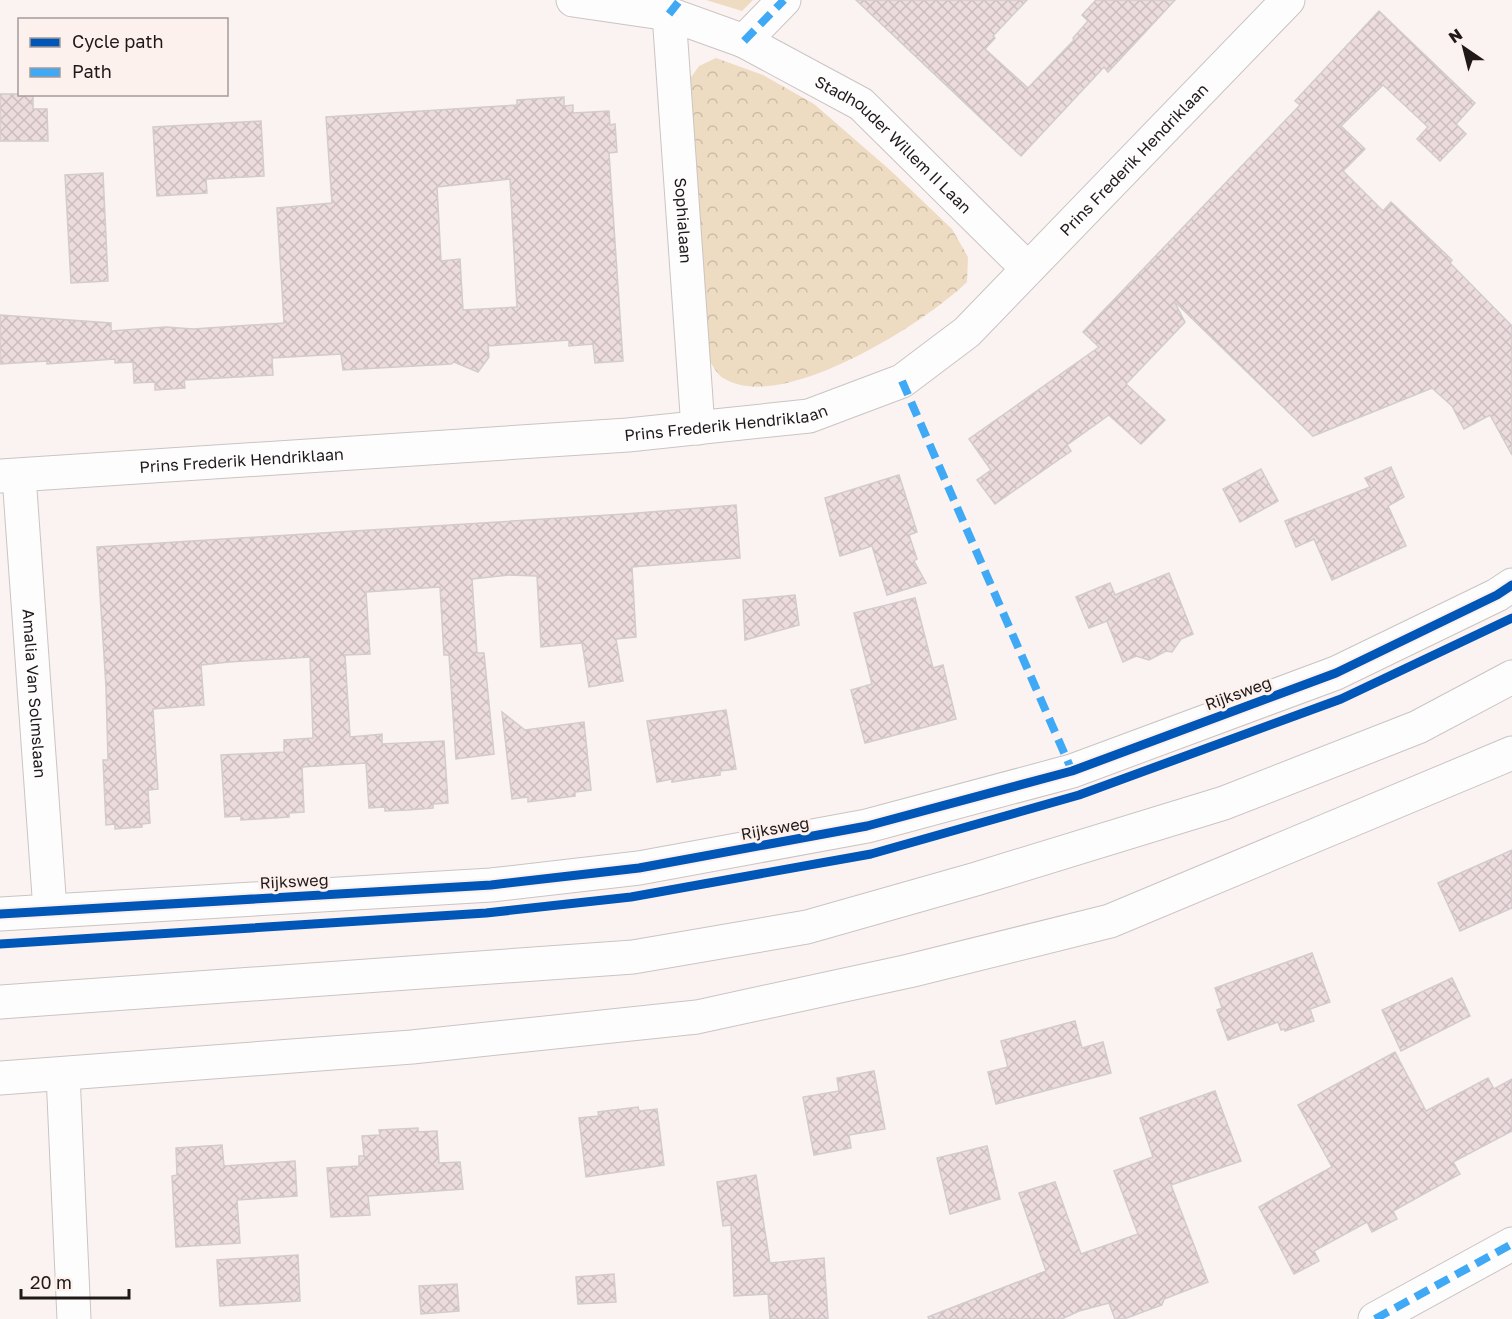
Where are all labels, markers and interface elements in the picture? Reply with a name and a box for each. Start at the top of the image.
legend [18,18,228,96]
north arrow [1434,18,1494,78]
text: N [1445,24,1466,47]
text: Cycle path [72,30,164,52]
text: Path [72,60,112,82]
street label: Stadhouder Willem II Laan [812,71,976,218]
street label: Prins Frederik Hendriklaan [1055,79,1212,240]
street label: Sophialaan [670,177,696,264]
street label: Prins Frederik Hendriklaan [623,400,830,445]
street label: Prins Frederik Hendriklaan [139,444,344,477]
street label: Amalia Van Solmslaan [19,608,51,779]
street label: Rijksweg [1202,672,1274,714]
street label: Rijksweg [739,812,811,844]
street label: Rijksweg [259,869,329,893]
scale bar [21,1262,129,1300]
text: 20 m [30,1271,72,1293]

